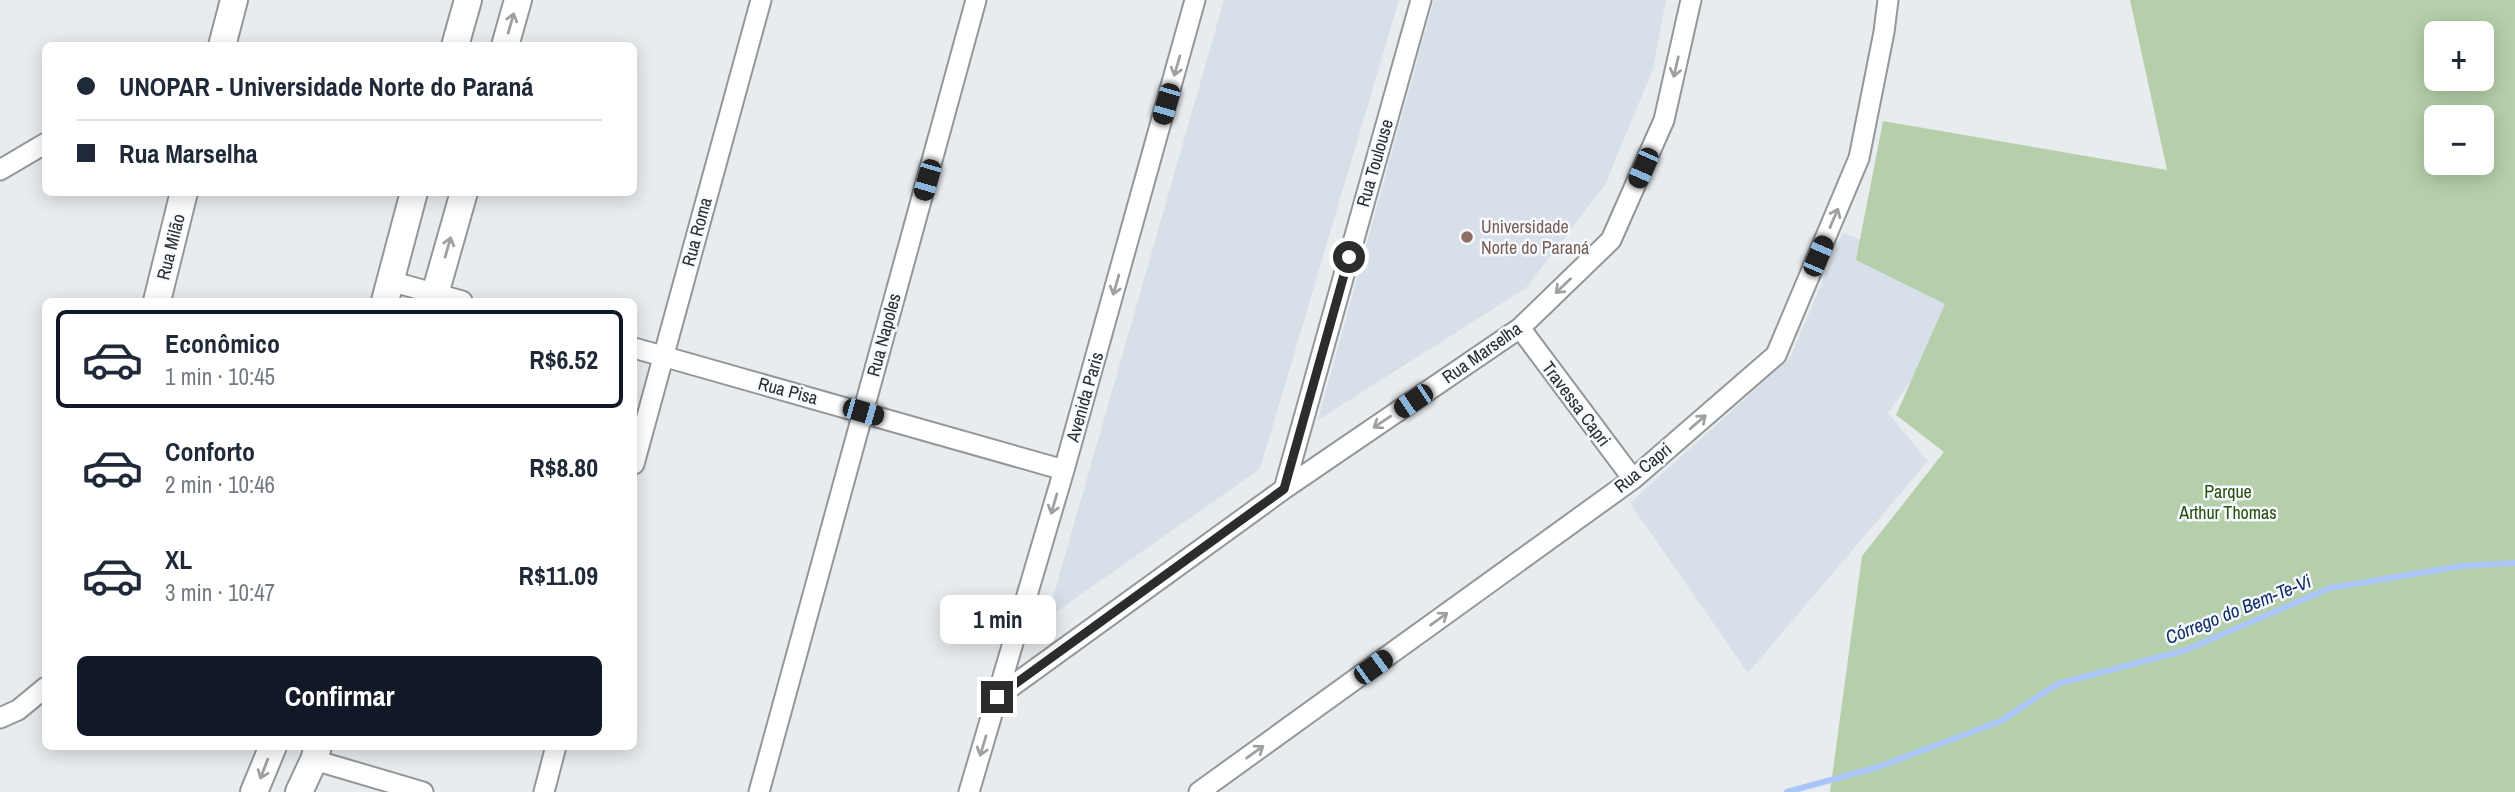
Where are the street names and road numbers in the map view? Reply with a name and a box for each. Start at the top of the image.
street label: Rua Toulouse [1350,116,1399,210]
street label: Rua Roma [675,195,718,269]
street label: Rua Milão [150,211,191,283]
street label: Rua Napoles [860,290,907,379]
street label: Rua Marselha [1437,316,1527,389]
street label: Avenida Paris [1059,349,1109,446]
street label: Travessa Capri [1536,356,1617,451]
street label: Rua Pisa [756,371,821,410]
street label: Rua Capri [1609,437,1677,498]

